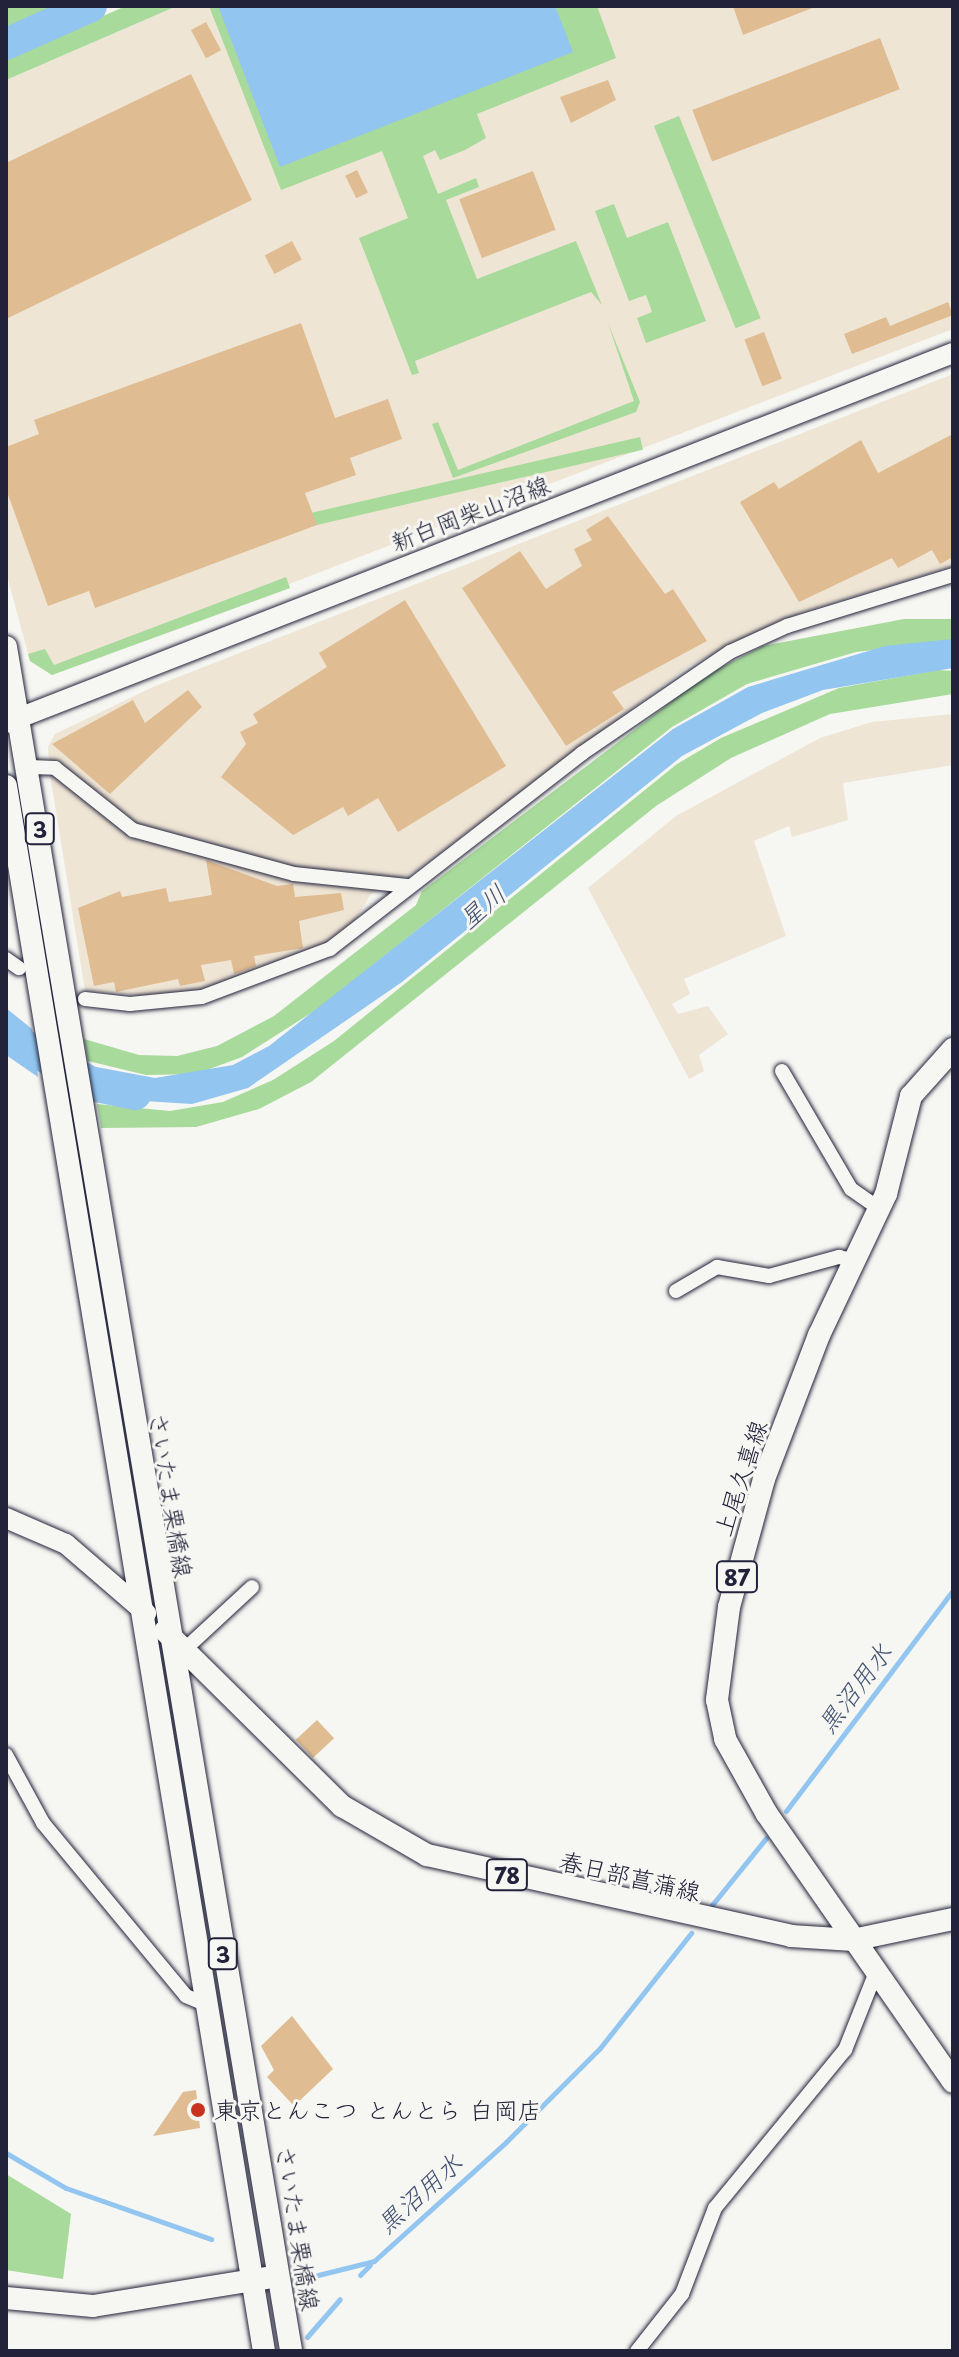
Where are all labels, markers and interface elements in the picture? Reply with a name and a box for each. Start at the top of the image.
street label: 新白岡柴山沼線 [386,469,554,557]
road number: 3 [24,811,56,847]
water label: 星川 [452,877,512,935]
street label: さいたま栗橋線 [144,1410,198,1580]
street label: 上尾久喜線 [708,1416,772,1540]
road number: 87 [715,1559,759,1595]
water label: 黒沼用水 [810,1637,898,1739]
street label: 春日部菖蒲線 [557,1846,703,1906]
road number: 78 [485,1857,529,1893]
road number: 3 [207,1936,239,1972]
place label: 東京とんこつ とんとら 白岡店 [214,2096,542,2124]
marker: 東京とんこつ とんとら 白岡店 [189,2101,207,2119]
street label: さいたま栗橋線 [271,2143,325,2313]
water label: 黒沼用水 [370,2147,468,2239]

